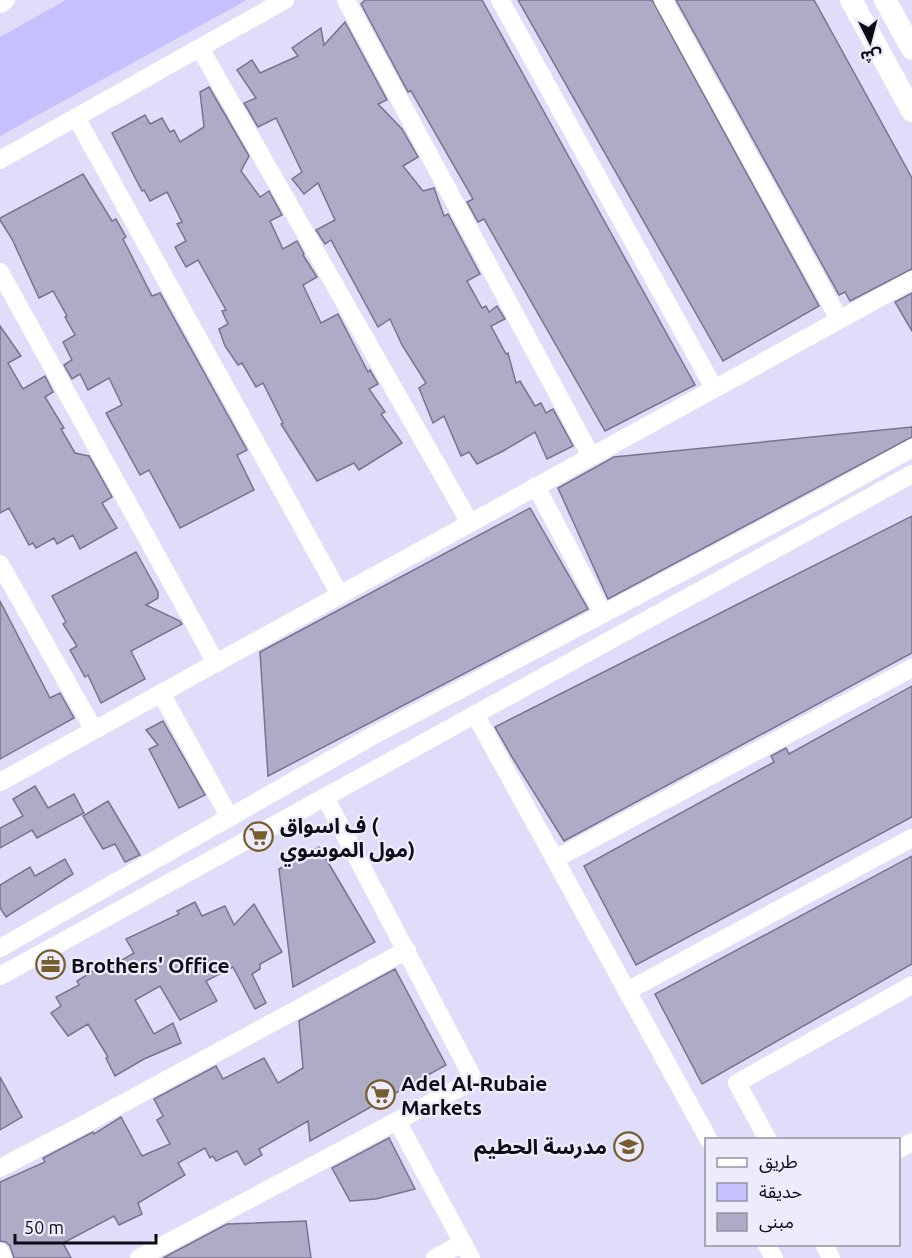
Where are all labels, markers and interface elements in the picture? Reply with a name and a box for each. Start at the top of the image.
north arrow [840,12,900,72]
text: ش [860,46,883,67]
place label: ف اسواق ( مول الموسوي) [280,813,415,867]
supermarket icon: ف اسواق ( مول الموسوي) [243,821,275,853]
office icon: Brothers' Office [34,949,66,981]
place label: Brothers' Office [71,953,230,977]
place label: Adel Al-Rubaie Markets [401,1071,547,1119]
supermarket icon: Adel Al-Rubaie Markets [364,1079,396,1111]
school or university icon: مدرسة الحطيم [612,1130,644,1162]
place label: مدرسة الحطيم [474,1134,607,1162]
legend [705,1138,900,1246]
text: طريق [759,1151,798,1173]
text: حديقة [759,1181,802,1201]
scale bar [15,1207,156,1245]
text: مبنى [759,1211,794,1233]
text: 50 m [24,1217,64,1237]

